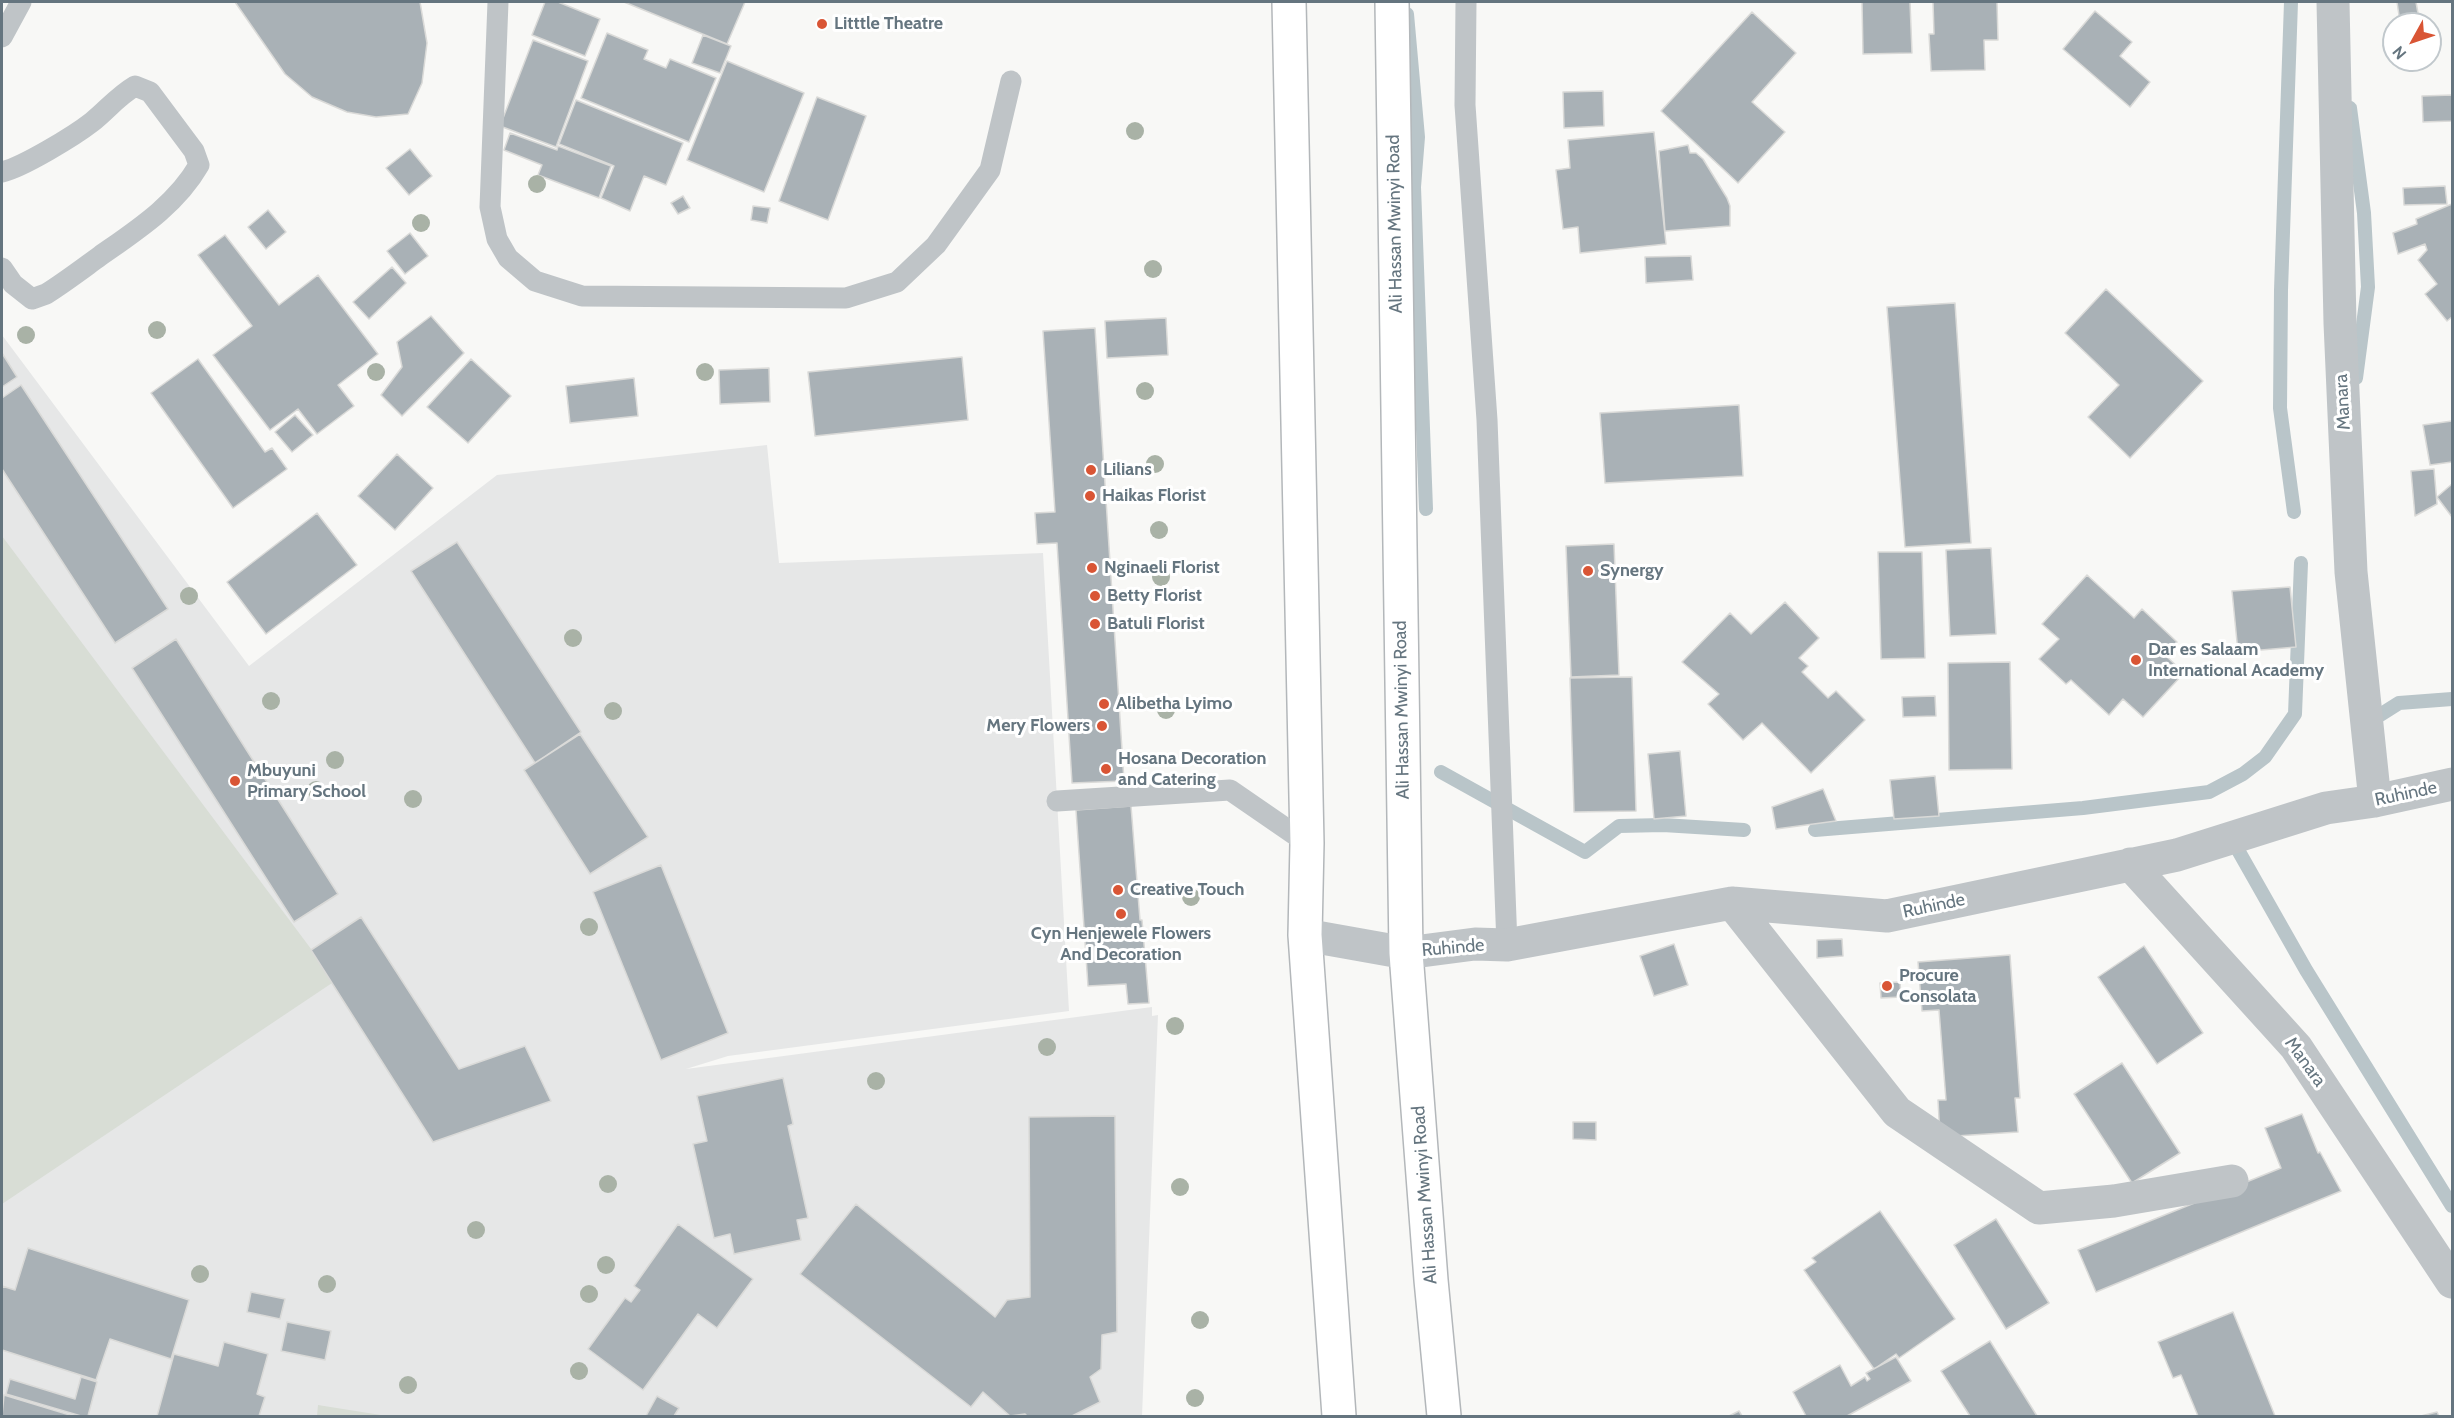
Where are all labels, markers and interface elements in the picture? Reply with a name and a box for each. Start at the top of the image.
north arrow [2382,12,2442,72]
place label: Litttle Theatre [834,13,943,35]
marker: Litttle Theatre [815,17,829,31]
text: N [2388,42,2410,63]
street label: Ali Hassan Mwinyi Road [1383,134,1407,314]
street label: Manara [2331,373,2355,431]
place label: Lilians [1103,459,1152,481]
marker: Lilians [1084,463,1098,477]
place label: Haikas Florist [1102,485,1206,507]
marker: Haikas Florist [1083,489,1097,503]
place label: Nginaeli Florist [1104,557,1220,579]
place label: Synergy [1600,560,1664,582]
marker: Nginaeli Florist [1085,561,1099,575]
marker: Synergy [1581,564,1595,578]
place label: Betty Florist [1107,585,1202,607]
marker: Betty Florist [1088,589,1102,603]
place label: Batuli Florist [1107,613,1205,635]
marker: Batuli Florist [1088,617,1102,631]
street label: Ali Hassan Mwinyi Road [1390,620,1414,800]
place label: Dar es Salaam International Academy [2148,639,2324,682]
marker: Dar es Salaam International Academy [2129,653,2143,667]
place label: Alibetha Lyimo [1116,693,1232,715]
marker: Alibetha Lyimo [1097,697,1111,711]
place label: Mery Flowers [986,715,1090,737]
marker: Mery Flowers [1095,719,1109,733]
place label: Hosana Decoration and Catering [1118,748,1267,790]
place label: Mbuyuni Primary School [247,760,366,802]
marker: Hosana Decoration and Catering [1099,762,1113,776]
marker: Mbuyuni Primary School [228,774,242,788]
street label: Ruhinde [2373,777,2439,811]
place label: Creative Touch [1130,879,1244,901]
marker: Creative Touch [1111,883,1125,897]
street label: Ruhinde [1901,889,1967,923]
marker: Cyn Henjewele Flowers And Decoration [1114,907,1128,921]
place label: Cyn Henjewele Flowers And Decoration [1031,923,1211,966]
street label: Ruhinde [1421,934,1485,962]
place label: Procure Consolata [1899,965,1977,1008]
marker: Procure Consolata [1880,979,1894,993]
street label: Manara [2280,1033,2330,1091]
street label: Ali Hassan Mwinyi Road [1408,1105,1442,1285]

